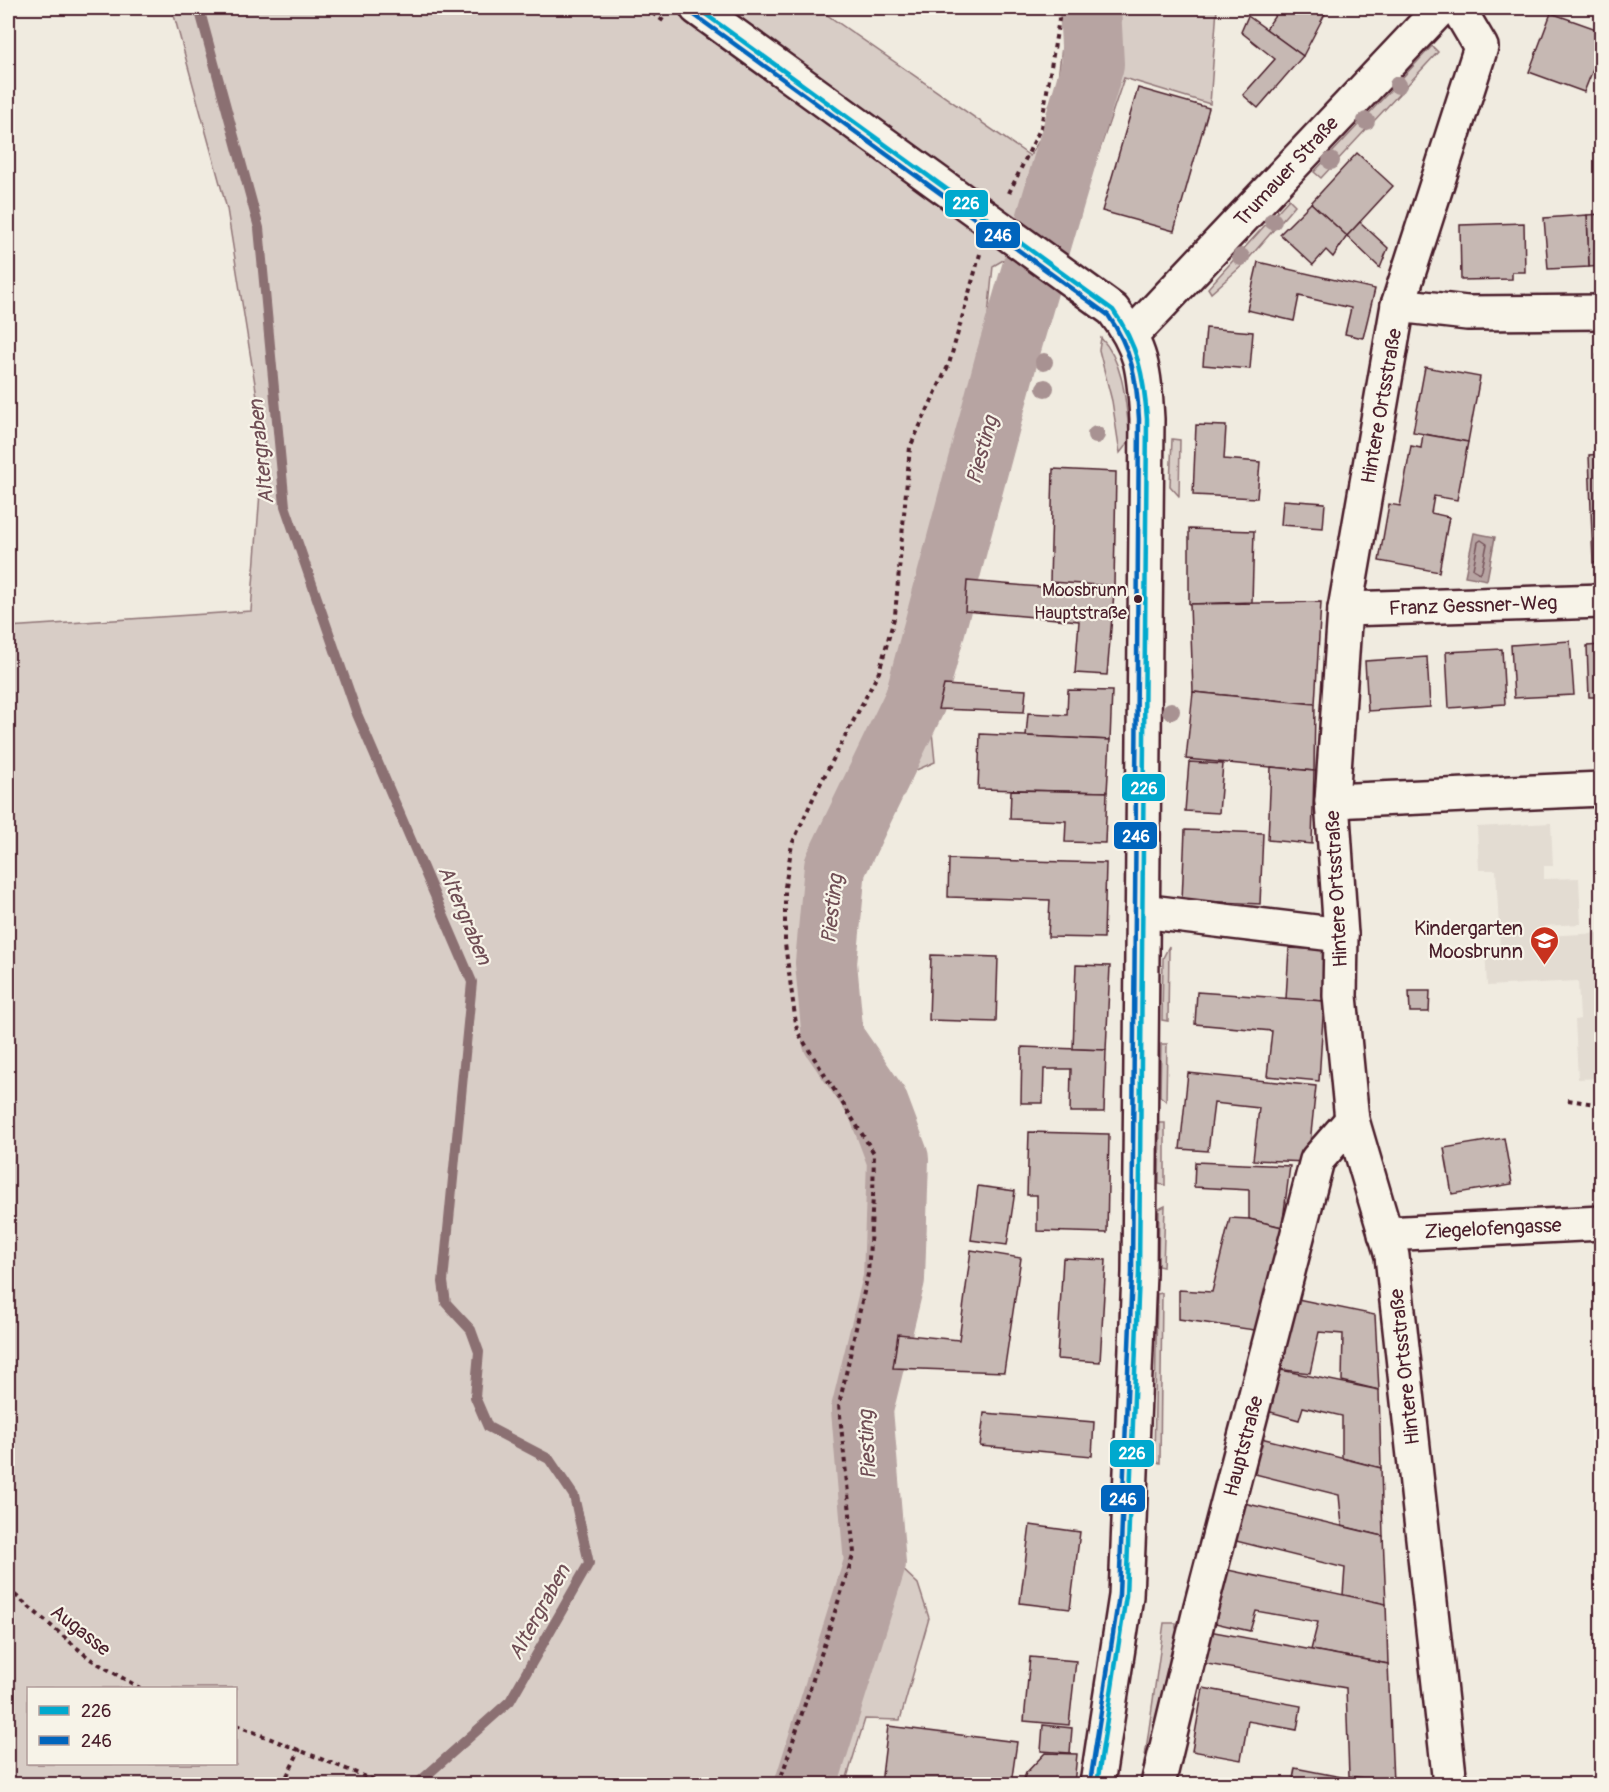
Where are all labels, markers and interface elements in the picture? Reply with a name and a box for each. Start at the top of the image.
street label: Trumauer Straße [1229,111,1344,232]
line badge: 226 [944,189,989,218]
text: 226 [952,194,980,214]
line badge: 246 [975,221,1021,249]
text: 246 [984,226,1012,246]
street label: Hintere Ortsstraße [1356,326,1407,486]
water label: Altergraben [242,397,280,506]
water label: Piesting [960,412,1005,487]
place label: Moosbrunn Hauptstraße [1034,579,1127,625]
street label: Franz Gessner-Weg [1388,590,1558,621]
marker: Moosbrunn Hauptstraße [1132,593,1144,605]
line badge: 226 [1121,773,1166,802]
text: 226 [1130,779,1158,799]
street label: Hintere Ortsstraße [1320,810,1353,968]
line badge: 246 [1113,821,1158,850]
text: 246 [1122,827,1150,847]
water label: Altergraben [432,862,498,970]
water label: Piesting [815,872,850,945]
place label: Kindergarten Moosbrunn [1414,916,1523,964]
school or university icon: Kindergarten Moosbrunn [1528,924,1560,966]
street label: Ziegelofengasse [1424,1212,1562,1245]
street label: Hintere Ortsstraße [1384,1287,1425,1446]
street label: Hauptstraße [1218,1393,1269,1499]
water label: Piesting [852,1408,883,1480]
line badge: 226 [1109,1439,1155,1468]
text: 226 [1118,1444,1146,1464]
line badge: 246 [1100,1484,1146,1513]
text: 246 [1109,1490,1137,1510]
water label: Altergraben [502,1559,577,1665]
street label: Augasse [46,1599,116,1662]
legend [27,1687,237,1765]
text: 226 [81,1700,112,1723]
text: 246 [81,1730,112,1753]

